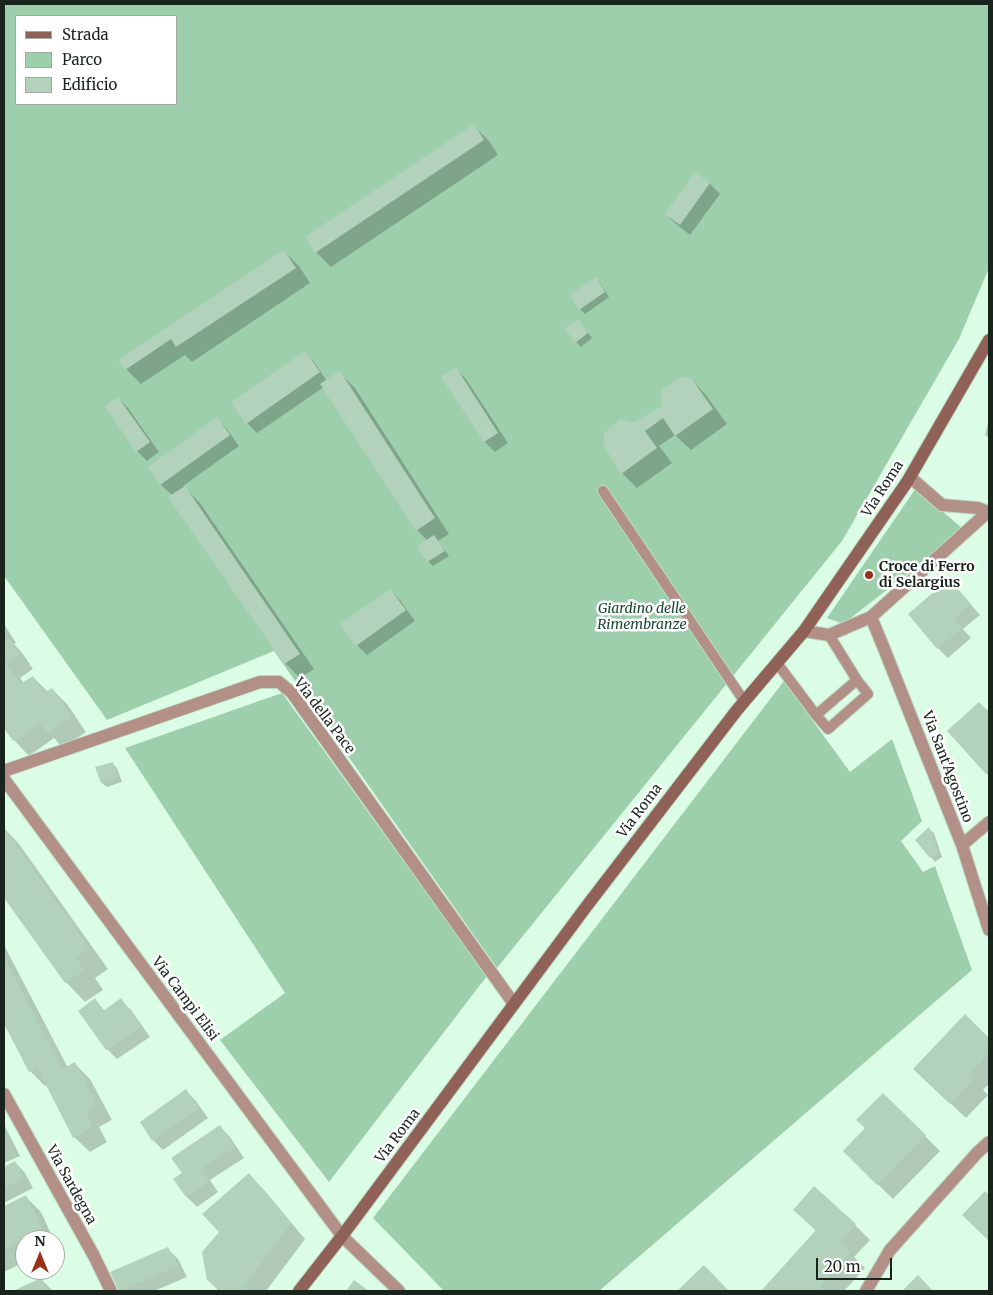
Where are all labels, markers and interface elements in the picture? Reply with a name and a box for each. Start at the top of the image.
legend [15,15,178,105]
text: Strada [62,25,109,44]
text: Parco [62,50,102,69]
text: Edificio [62,75,117,94]
street label: Via Roma [859,458,907,520]
place label: Croce di Ferro di Selargius [879,559,975,592]
marker: Croce di Ferro di Selargius [863,569,875,581]
park label: Giardino delle Rimembranze [597,601,687,634]
street label: Via della Pace [290,675,358,757]
street label: Via Sant'Agostino [918,709,976,825]
street label: Via Roma [614,780,666,842]
street label: Via Campi Elisi [148,954,222,1044]
street label: Via Roma [372,1105,424,1167]
street label: Via Sardegna [42,1142,100,1228]
north arrow [15,1230,65,1280]
text: N [34,1232,46,1250]
scale bar [818,1248,894,1280]
text: 20 m [824,1257,861,1276]

